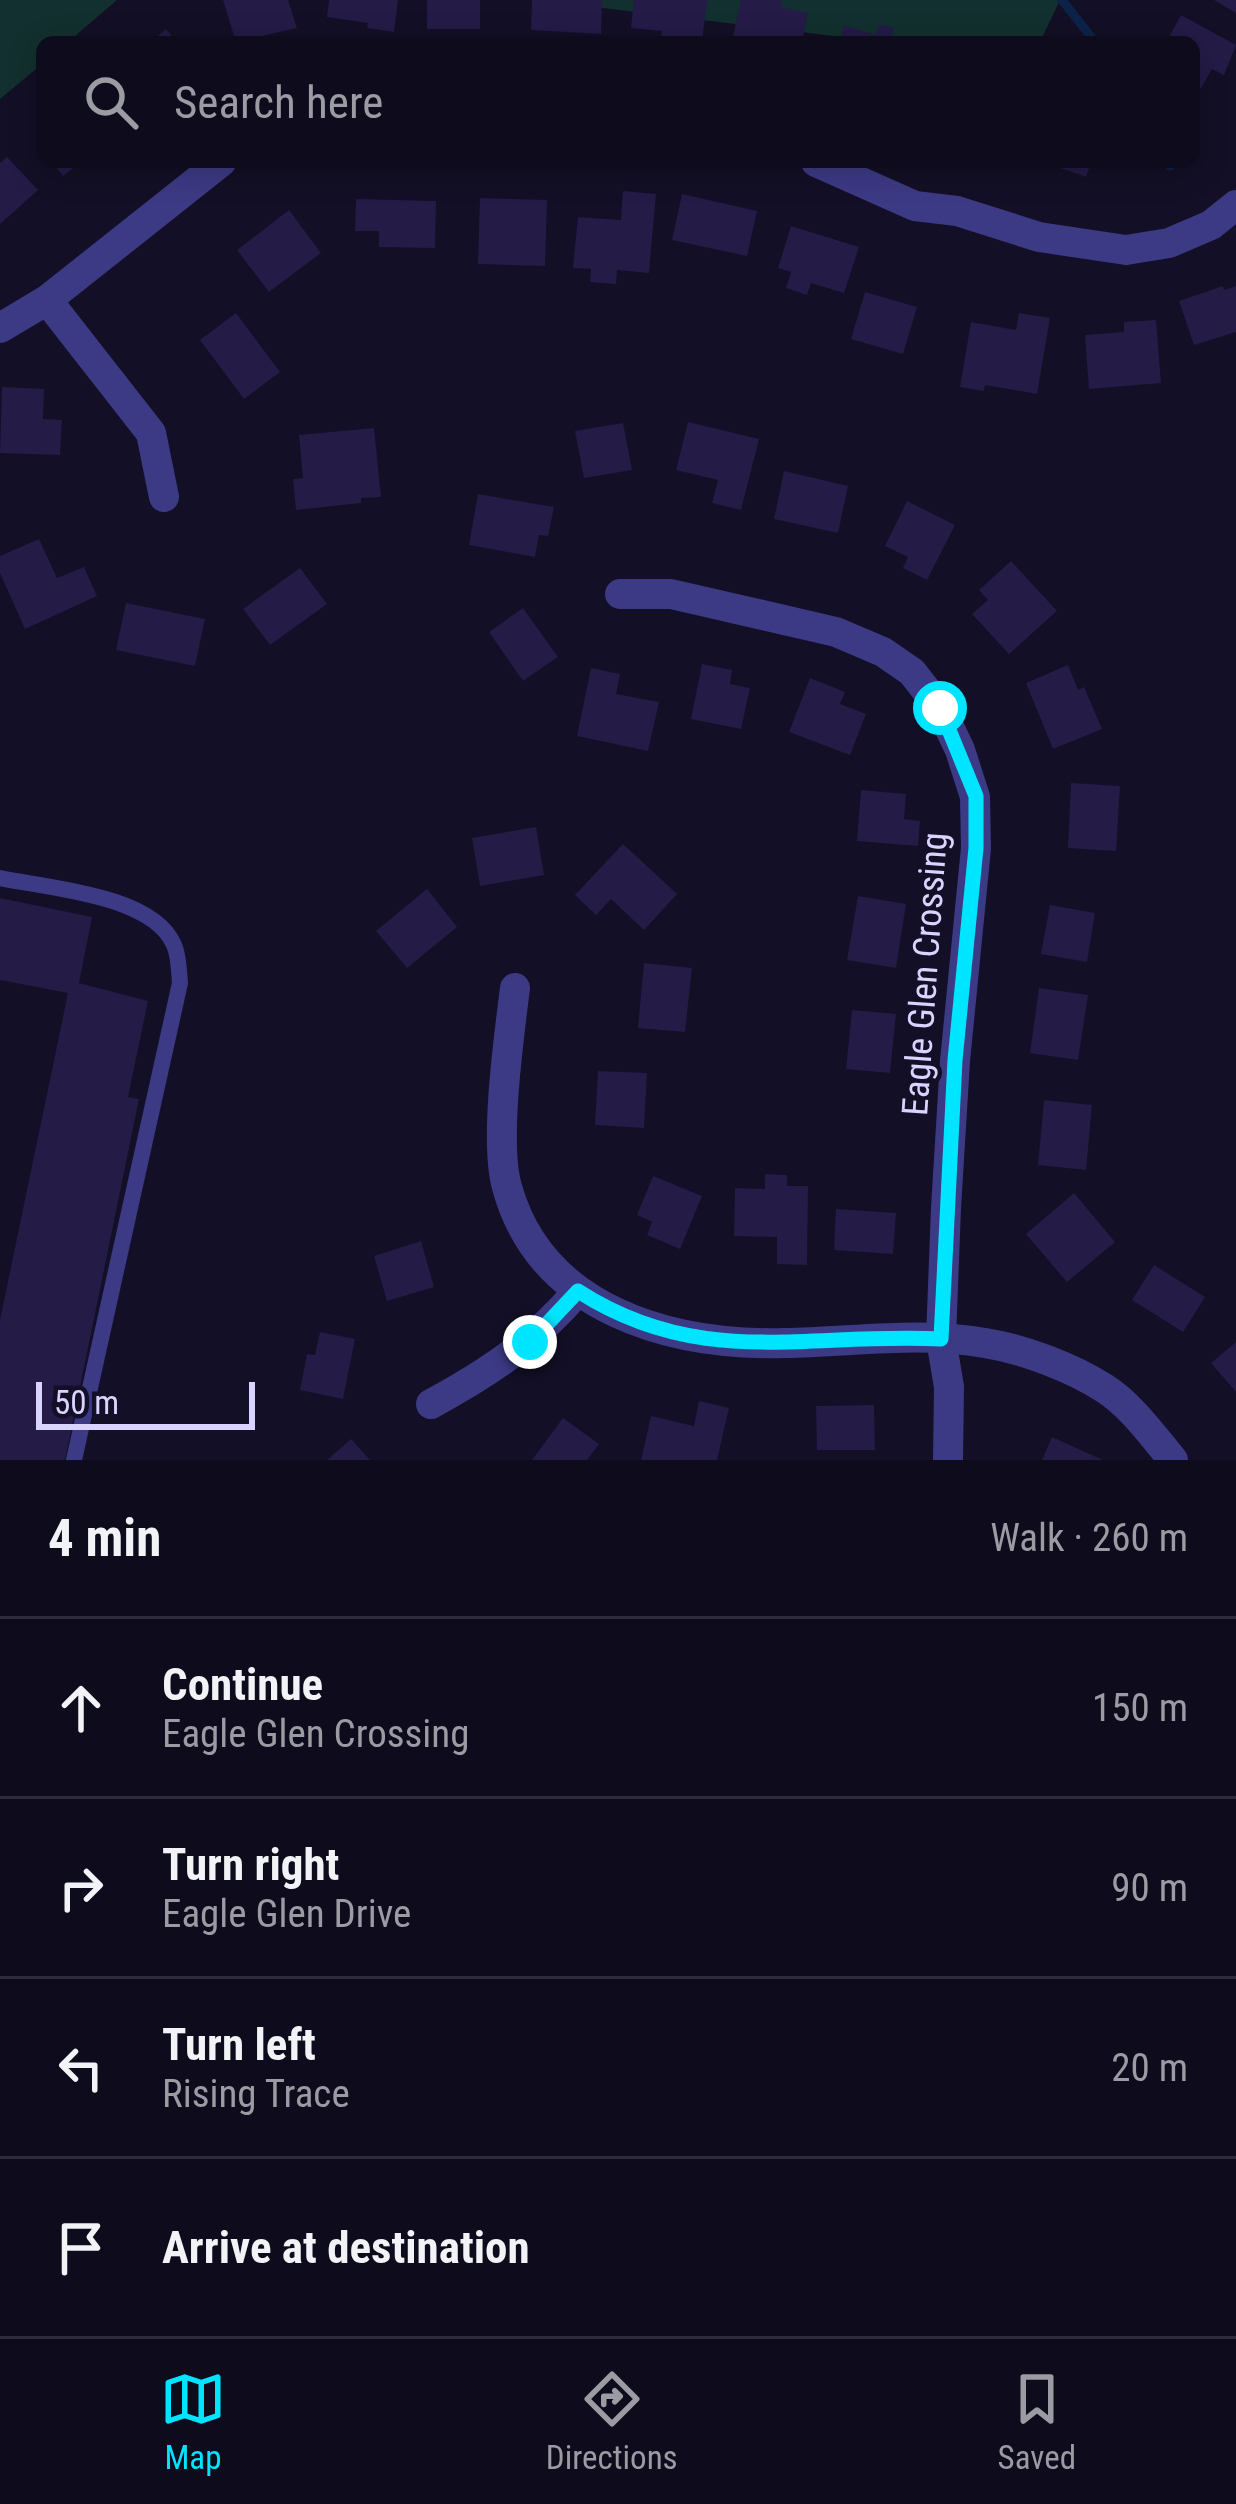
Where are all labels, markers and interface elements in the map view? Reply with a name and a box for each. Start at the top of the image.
search box [36,36,1200,168]
icon: search [78,69,144,135]
text: Search here [174,76,383,129]
route start [913,681,967,735]
street label: Eagle Glen Crossing [894,831,956,1117]
route end [503,1315,557,1369]
scale bar [36,1376,255,1429]
text: 50 m [54,1383,119,1422]
text: 4 min [48,1509,161,1568]
text: Walk · 260 m [990,1515,1188,1561]
text: Continue [162,1658,323,1711]
icon: ahead [48,1675,114,1741]
text: 150 m [1092,1685,1188,1731]
text: Eagle Glen Crossing [162,1711,469,1757]
text: Turn right [162,1838,339,1891]
icon: right [48,1855,114,1921]
text: 90 m [1111,1865,1188,1911]
text: Eagle Glen Drive [162,1891,411,1937]
text: Turn left [162,2018,316,2071]
icon: left [48,2035,114,2101]
text: 20 m [1111,2045,1188,2091]
text: Rising Trace [162,2071,350,2117]
icon: arrive [48,2215,114,2281]
text: Arrive at destination [162,2221,530,2274]
tab: Map [160,2366,226,2477]
tab: Directions [546,2366,678,2477]
tab: Saved [998,2366,1076,2477]

